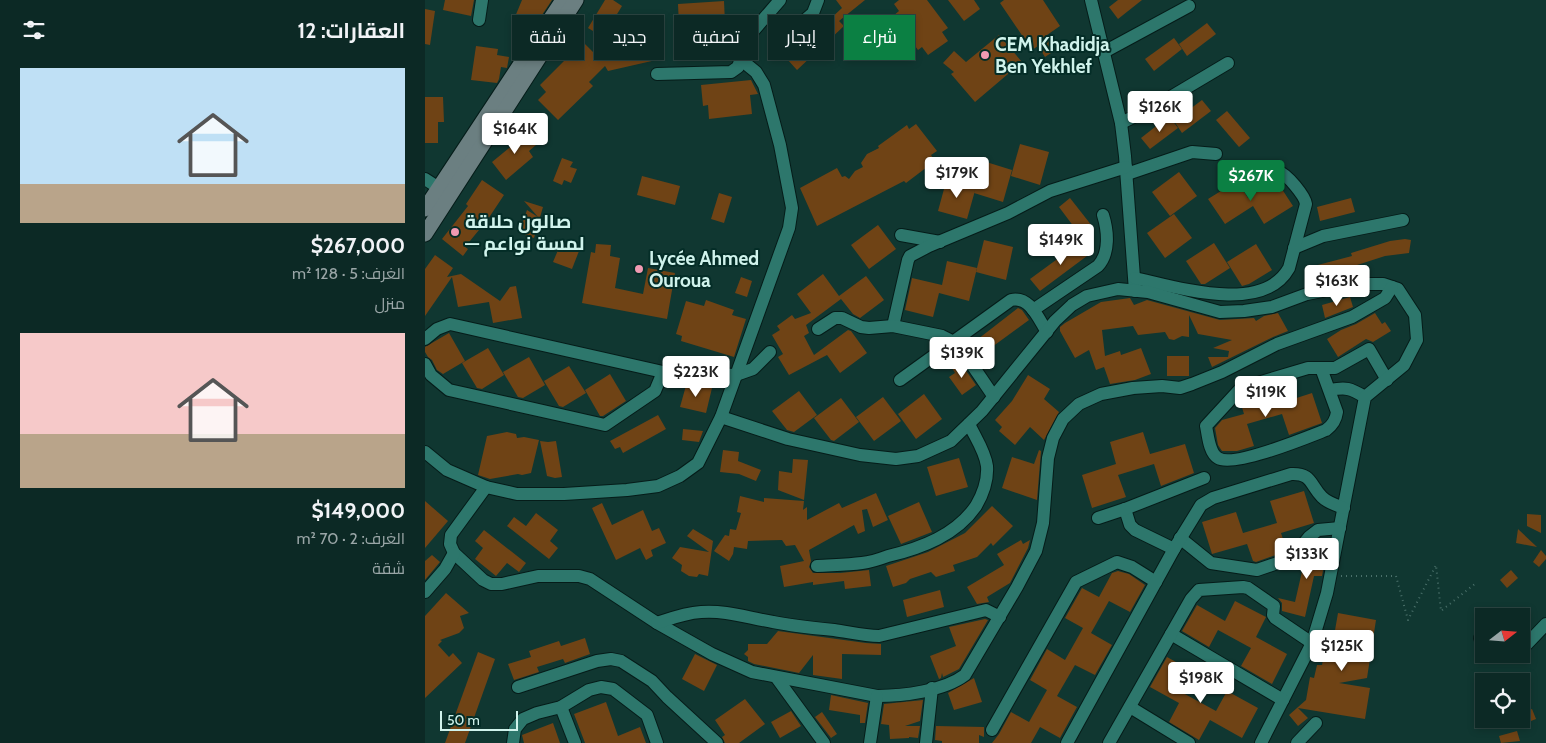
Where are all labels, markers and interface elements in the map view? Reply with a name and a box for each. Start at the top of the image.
chip: شقة [512,15,584,60]
chip: جديد [594,15,664,60]
chip: تصفية [674,15,758,60]
chip: إيجار [768,15,834,60]
chip: شراء [844,15,915,60]
icon: filters [20,16,48,44]
text: العقارات: 12 [298,18,405,43]
place label: CEM Khadidja Ben Yekhlef [995,33,1110,78]
marker: CEM Khadidja Ben Yekhlef [979,49,991,61]
pin: $126K [1125,90,1195,133]
text: $126K [1139,97,1181,116]
icon: home [168,100,258,190]
pin: $164K [480,112,550,155]
text: $164K [493,119,537,138]
pin: $179K [922,156,992,199]
pin: $267K [1216,160,1286,202]
text: $179K [936,163,978,182]
text: $267K [1229,166,1273,185]
place label: صالون حلاقة — لمسة نواعم [465,210,585,257]
pin: $149K [1026,224,1096,266]
marker: صالون حلاقة — لمسة نواعم [449,226,461,238]
text: $149K [1039,230,1083,249]
text: $267,000 [311,233,405,258]
place label: Lycée Ahmed Ouroua [649,247,759,292]
marker: Lycée Ahmed Ouroua [633,263,645,275]
text: الغرف: 5 · 128 m² [292,264,405,283]
pin: $163K [1302,264,1372,307]
text: $163K [1316,271,1358,290]
text: منزل [375,294,405,313]
pin: $139K [927,336,997,379]
text: $139K [941,343,983,362]
pin: $223K [661,356,731,398]
text: $223K [674,362,718,381]
icon: home [168,365,258,455]
pin: $119K [1231,376,1301,418]
text: $119K [1246,382,1286,401]
text: $149,000 [311,498,405,523]
text: الغرف: 2 · 70 m² [296,529,405,548]
pin: $133K [1272,538,1342,580]
text: $133K [1286,544,1328,563]
text: شقة [372,559,405,578]
north arrow [1475,608,1530,662]
map controls [1475,608,1530,728]
pin: $125K [1307,630,1377,672]
text: $125K [1321,636,1363,655]
pin: $198K [1166,662,1236,704]
text: $198K [1179,668,1223,687]
button: locate [1475,673,1530,728]
scale bar [440,708,517,731]
text: 50 m [447,711,480,729]

